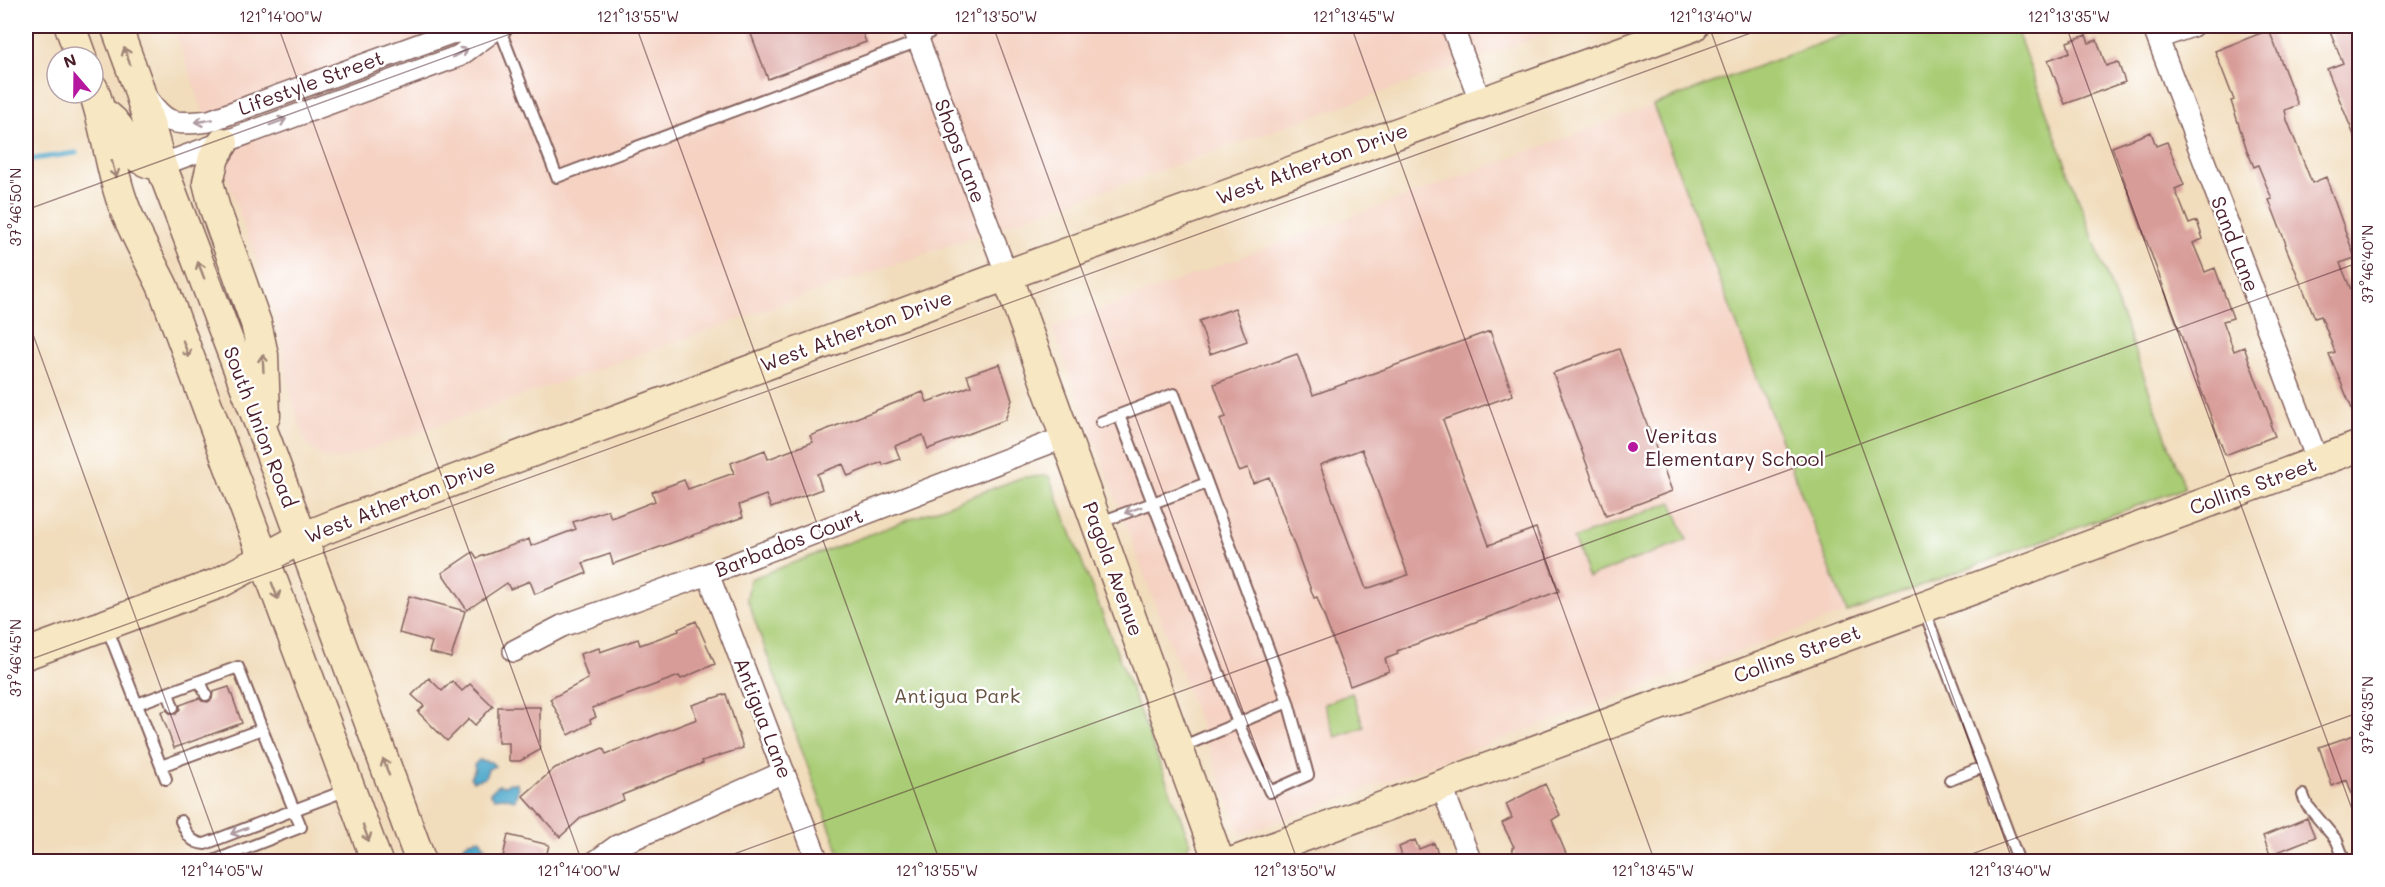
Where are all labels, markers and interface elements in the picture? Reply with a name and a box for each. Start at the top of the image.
text: 121°14'00"W [239,6,323,26]
text: 121°13'55"W [597,6,679,26]
text: 121°13'50"W [955,6,1037,26]
text: 121°13'45"W [1313,6,1395,26]
text: 121°13'40"W [1670,6,1752,26]
text: 121°13'35"W [2028,6,2110,26]
street label: Lifestyle Street [234,44,387,120]
north arrow [45,45,105,105]
one-way arrow [121,47,132,65]
one-way arrow [451,47,468,59]
text: N [60,48,79,72]
street label: Shops Lane [929,95,993,206]
one-way arrow [194,115,214,126]
one-way arrow [268,116,287,127]
street label: West Atherton Drive [1212,116,1411,210]
one-way arrow [108,159,120,178]
text: 37°46'50"N [5,168,25,246]
street label: Sand Lane [2206,192,2266,295]
text: 37°46'40"N [2357,225,2377,303]
one-way arrow [195,261,206,280]
street label: West Atherton Drive [756,283,955,377]
one-way arrow [181,340,192,358]
street label: South Union Road [218,343,304,511]
one-way arrow [258,354,269,374]
place label: Veritas Elementary School [1645,422,1824,471]
marker: Veritas Elementary School [1626,440,1640,454]
street label: Collins Street [2186,450,2320,520]
street label: West Atherton Drive [301,452,499,548]
street label: Pagola Avenue [1078,498,1150,639]
street label: Barbados Court [711,502,866,582]
one-way arrow [1124,505,1142,516]
one-way arrow [271,582,282,600]
street label: Collins Street [1730,618,1864,688]
text: 37°46'45"N [5,619,25,697]
street label: Antigua Lane [729,653,799,782]
text: 37°46'35"N [2357,676,2377,754]
park label: Antigua Park [894,682,1020,708]
one-way arrow [380,758,391,777]
one-way arrow [361,823,372,842]
one-way arrow [231,826,249,837]
text: 121°14'05"W [181,860,263,880]
text: 121°14'00"W [537,860,621,880]
text: 121°13'55"W [896,860,978,880]
text: 121°13'50"W [1254,860,1336,880]
text: 121°13'45"W [1612,860,1694,880]
text: 121°13'40"W [1969,860,2051,880]

